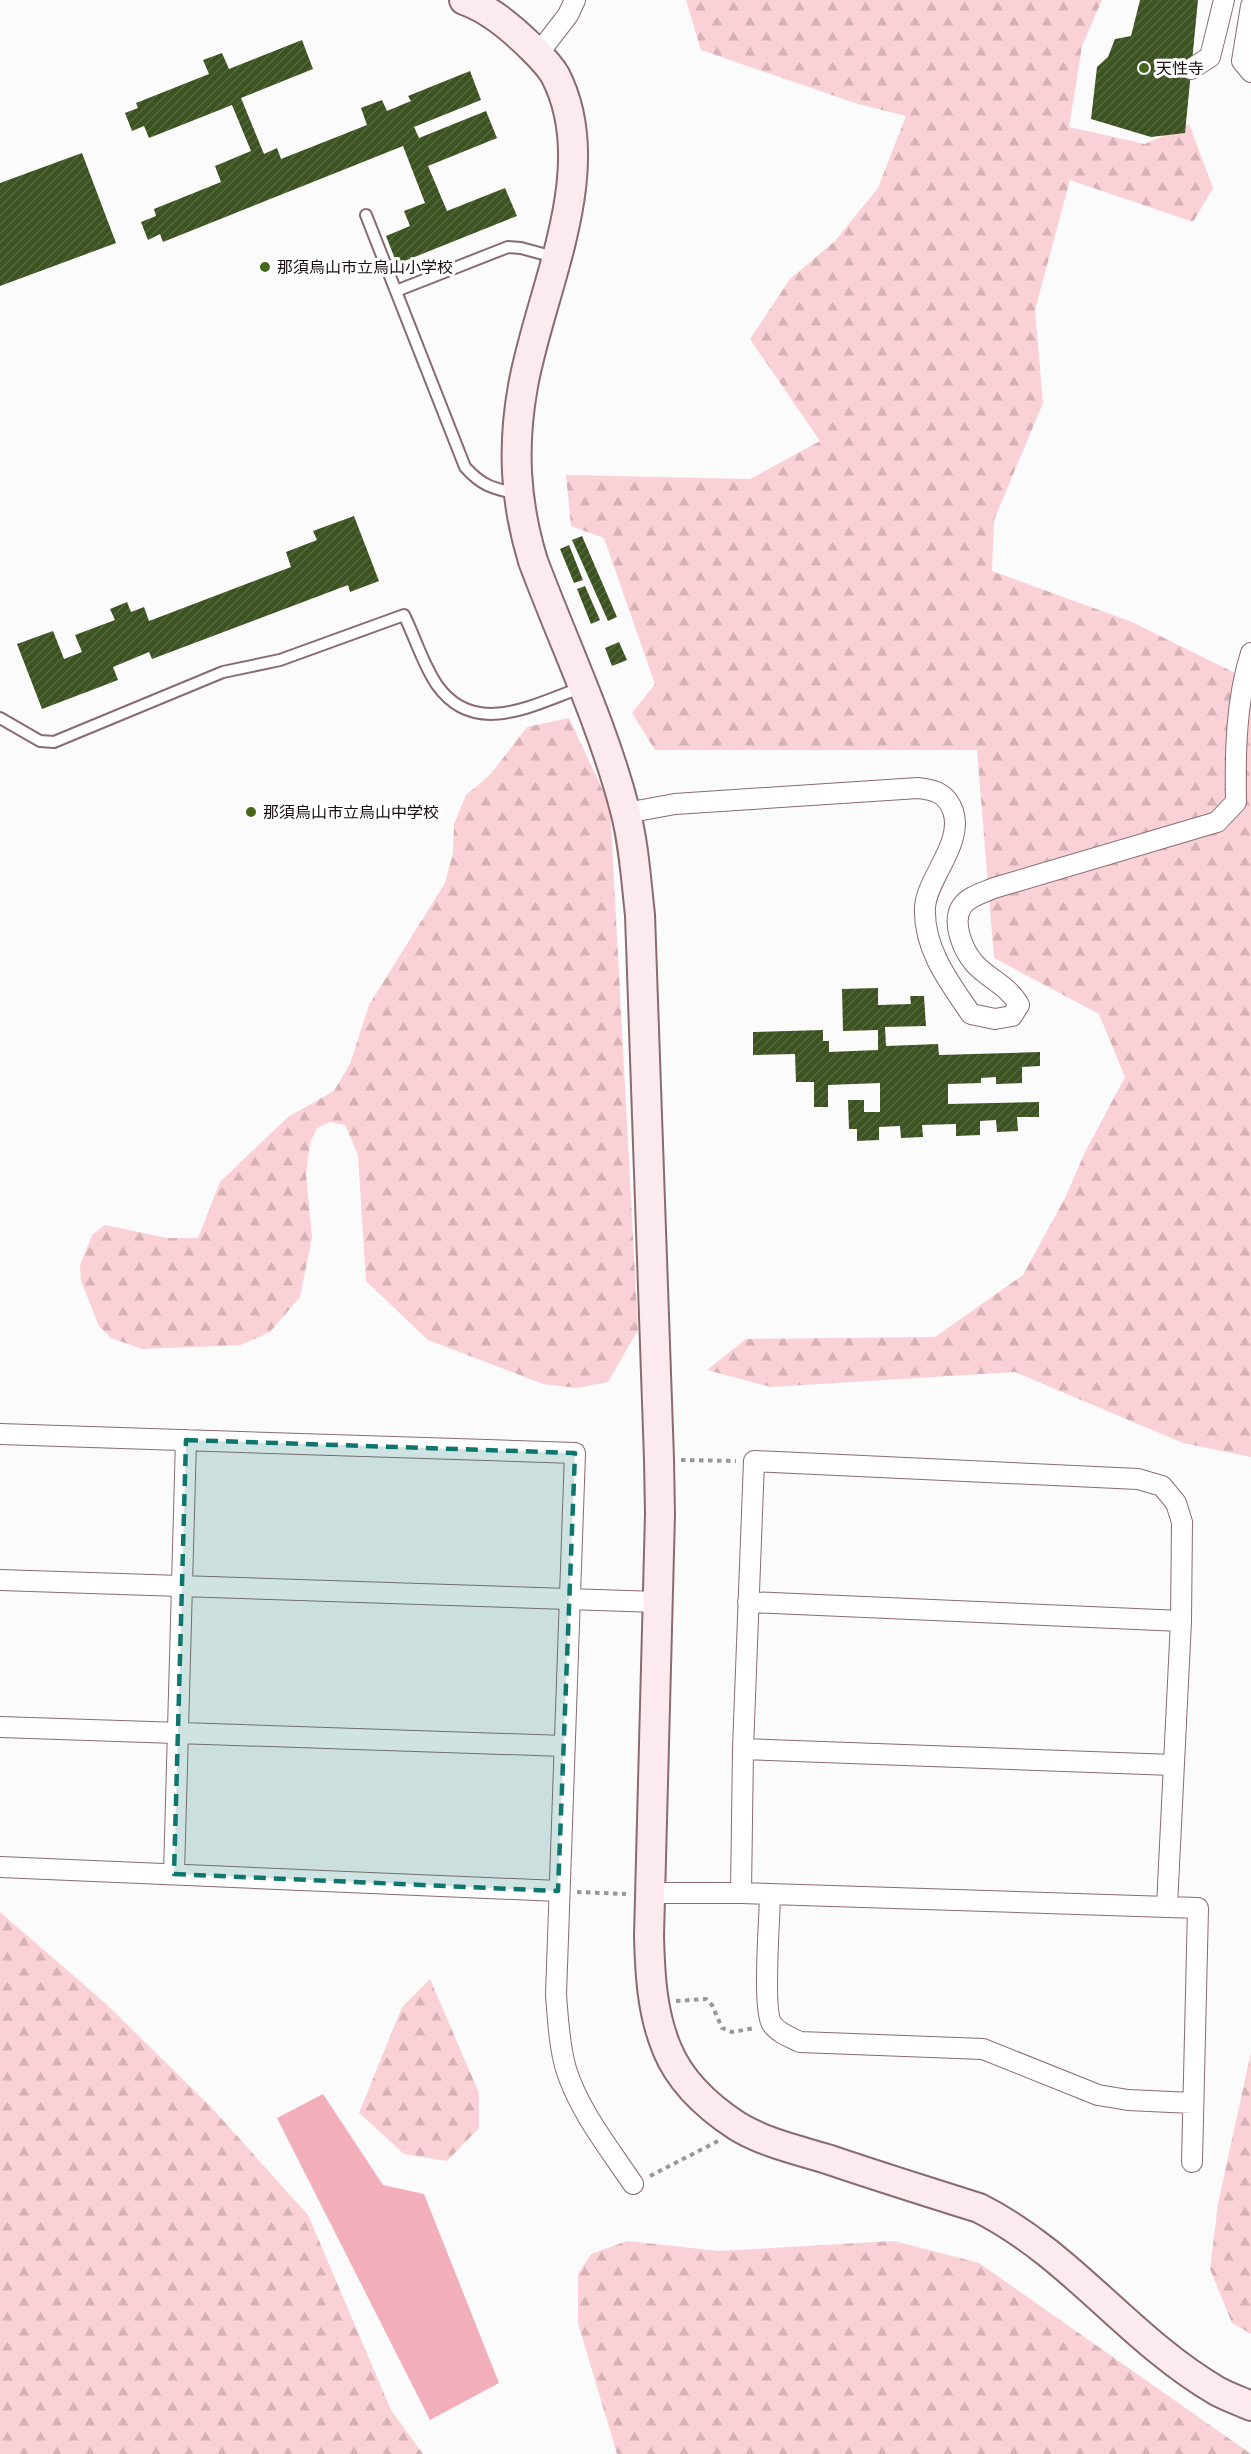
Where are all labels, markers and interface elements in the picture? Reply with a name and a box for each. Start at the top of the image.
place label: 天性寺 [1156,58,1204,77]
marker: 天性寺 [1137,61,1151,75]
place label: 那須烏山市立烏山小学校 [277,257,453,276]
marker: 那須烏山市立烏山小学校 [258,260,272,274]
place label: 那須烏山市立烏山中学校 [263,802,439,821]
marker: 那須烏山市立烏山中学校 [244,805,258,819]

